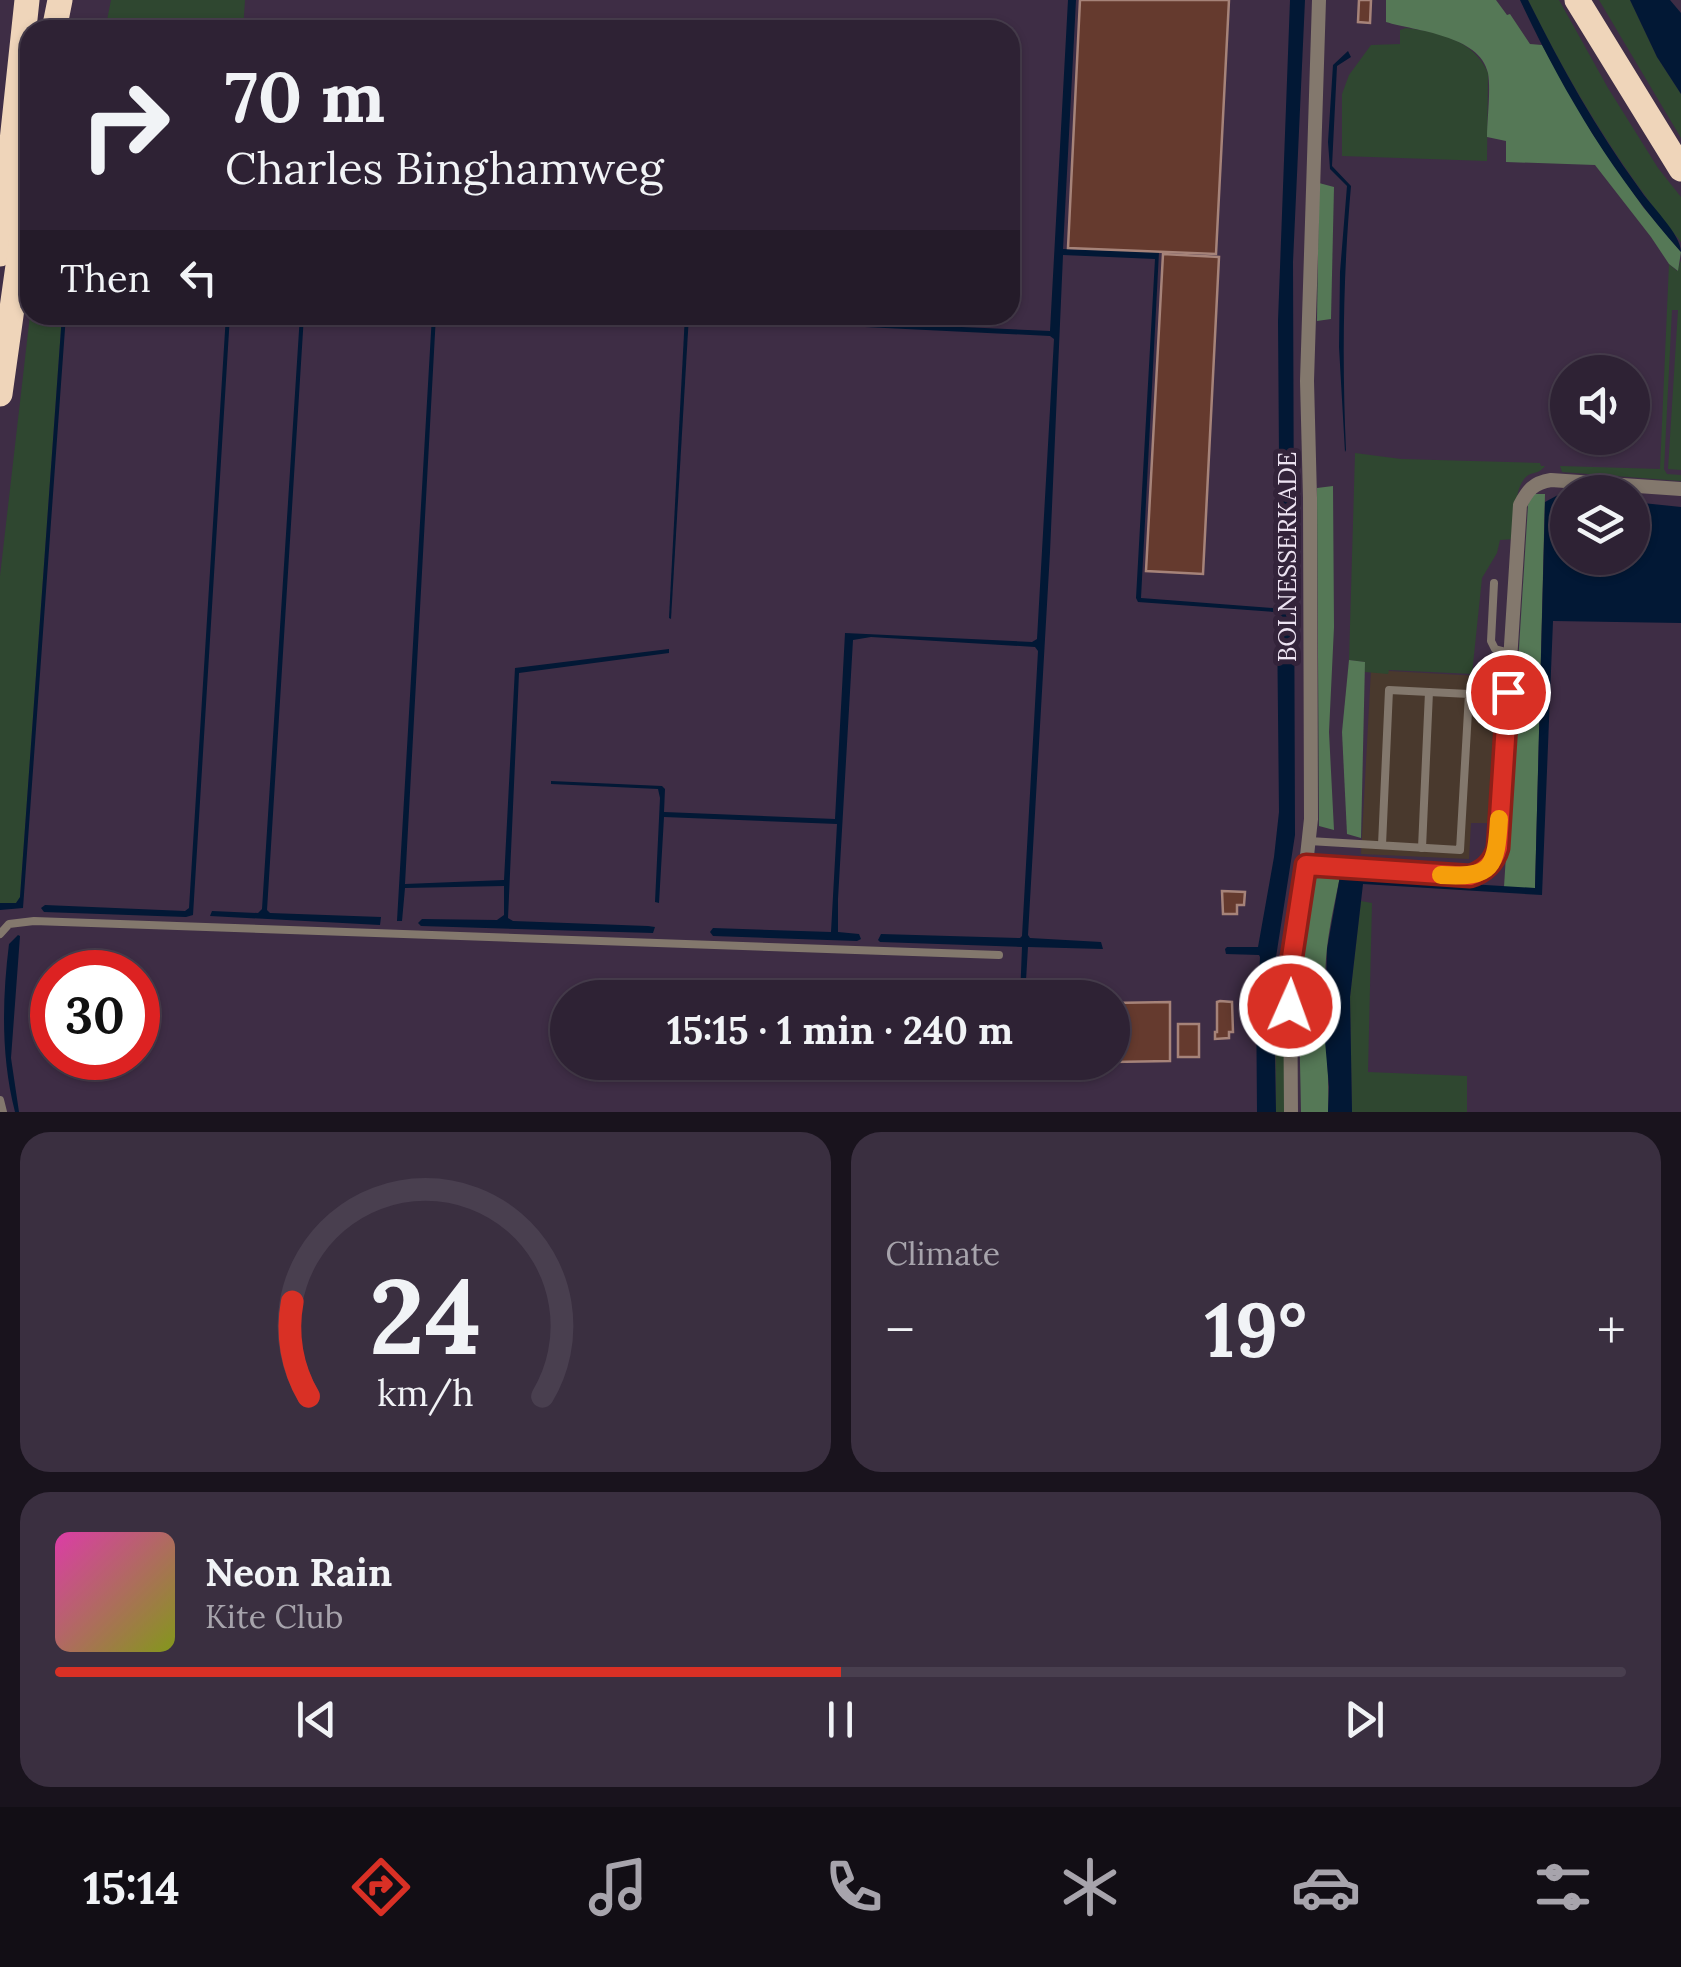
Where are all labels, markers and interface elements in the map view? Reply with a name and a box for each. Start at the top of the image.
text: 70 m [225,52,385,141]
icon: right [60,60,190,190]
text: Charles Binghamweg [225,139,664,196]
icon: left [171,250,226,305]
text: Then [60,254,151,302]
map controls [1550,355,1650,575]
button: sound [1550,355,1650,455]
street label: BOLNESSERKADE [1271,452,1303,662]
button: layers [1550,475,1650,575]
pin [1466,650,1551,735]
icon: arrive [1481,665,1536,720]
speed limit sign: 30 [30,950,160,1080]
position arrow [1238,954,1342,1058]
text: 15:15 · 1 min · 240 m [667,1006,1013,1054]
text: Climate [886,1233,1000,1274]
text: 24 [369,1249,481,1382]
text: 19° [1205,1282,1307,1378]
text: − [886,1295,915,1365]
text: + [1597,1295,1626,1365]
text: km/h [377,1370,474,1416]
text: Neon Rain [205,1548,392,1596]
text: Kite Club [205,1596,343,1637]
icon: previous [289,1692,344,1747]
icon: pause [813,1692,868,1747]
icon: next [1337,1692,1392,1747]
icon: directions [346,1852,416,1922]
icon: music [583,1852,653,1922]
icon: phone [819,1852,889,1922]
icon: climate [1055,1852,1125,1922]
icon: car [1291,1852,1361,1922]
icon: filters [1528,1852,1598,1922]
text: 15:14 [83,1859,180,1916]

